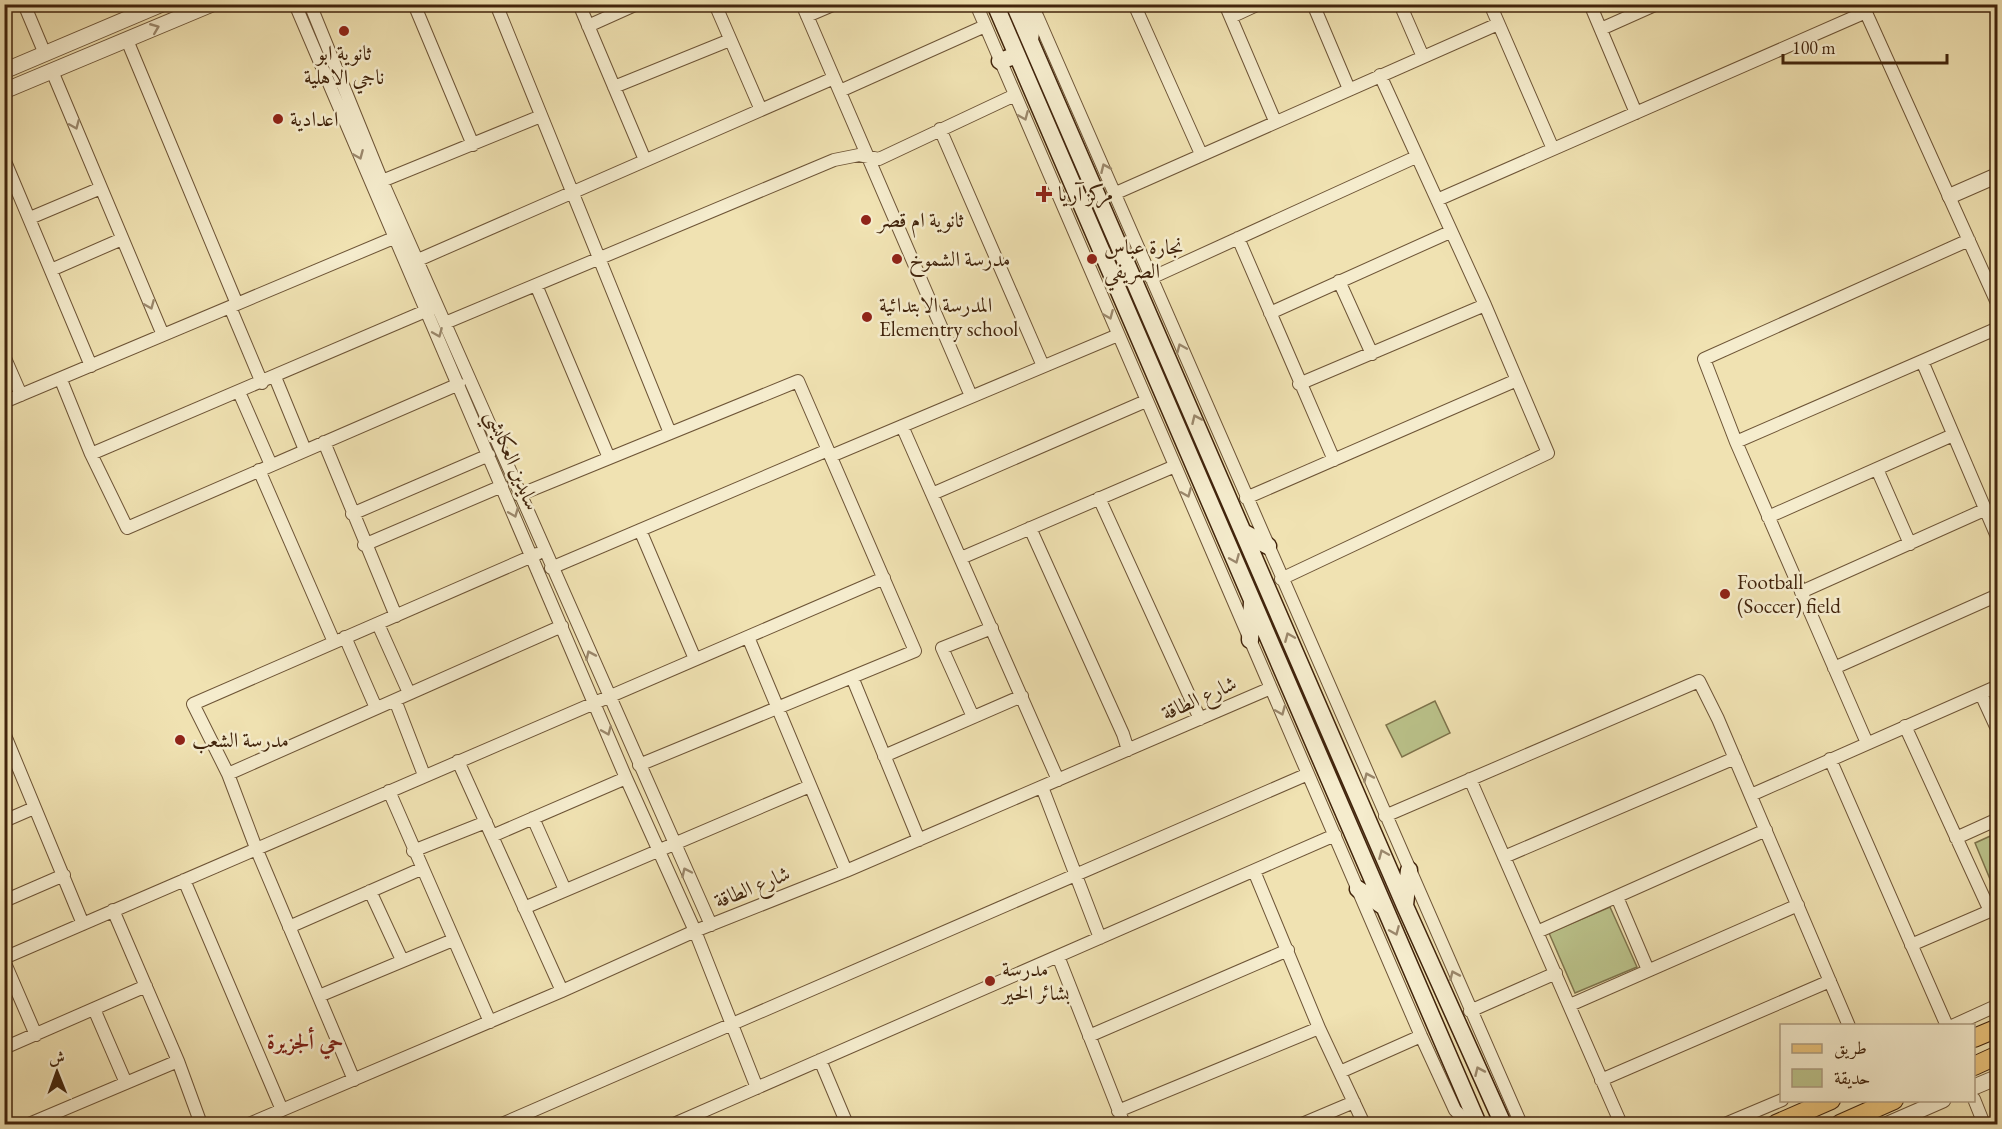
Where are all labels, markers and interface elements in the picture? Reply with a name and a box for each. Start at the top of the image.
one-way arrow [149,23,160,35]
marker: ثانوية ابو ناجي الاهلية [337,24,351,38]
scale bar [1783,27,1946,65]
text: 100 m [1792,36,1836,59]
place label: ثانوية ابو ناجي الاهلية [304,39,384,94]
place label: اعدادية [290,105,339,132]
one-way arrow [1017,110,1029,121]
marker: اعدادية [271,112,285,126]
one-way arrow [67,119,79,130]
one-way arrow [352,149,364,160]
one-way arrow [1101,164,1113,175]
place label: مركز آريا [1058,180,1113,209]
marker: مركز آريا [1035,185,1053,203]
place label: ثانوية ام قصر [876,206,965,238]
marker: ثانوية ام قصر [859,213,873,227]
place label: نجارة عباس الصريفي [1104,233,1183,291]
place label: مدرسة الشموخ [909,245,1011,278]
marker: مدرسة الشموخ [890,252,904,266]
marker: نجارة عباس الصريفي [1085,252,1099,266]
place label: المدرسة الابتدائية Elementry school [879,291,1018,342]
one-way arrow [143,299,155,310]
one-way arrow [1102,308,1114,319]
marker: المدرسة الابتدائية Elementry school [860,310,874,324]
one-way arrow [430,327,442,338]
one-way arrow [1177,343,1189,354]
street label: سايدين العكايشي [474,406,547,517]
one-way arrow [1191,414,1203,425]
one-way arrow [1180,487,1192,498]
one-way arrow [507,507,519,518]
one-way arrow [1228,553,1240,564]
place label: Football (Soccer) field [1737,568,1841,619]
marker: Football (Soccer) field [1718,587,1732,601]
one-way arrow [1284,632,1296,643]
one-way arrow [586,650,598,661]
street label: شارع الطاقة [1157,669,1243,731]
one-way arrow [1274,704,1286,715]
one-way arrow [600,725,612,736]
place label: مدرسة الشعب [192,726,289,754]
marker: مدرسة الشعب [173,733,187,747]
one-way arrow [1363,773,1375,784]
one-way arrow [1378,850,1390,861]
street label: شارع الطاقة [710,859,796,919]
one-way arrow [682,867,694,878]
one-way arrow [1388,925,1400,936]
place label: مدرسة بشائر الخير [1000,955,1070,1006]
one-way arrow [1450,970,1462,981]
marker: مدرسة بشائر الخير [983,974,997,988]
legend [1780,1024,1975,1102]
district label: حي ألجزيرة [267,1026,343,1060]
text: طريق [1834,1036,1867,1060]
north arrow [27,1042,87,1102]
text: ش [49,1047,65,1068]
text: حديقة [1834,1066,1870,1089]
one-way arrow [1474,1067,1486,1078]

